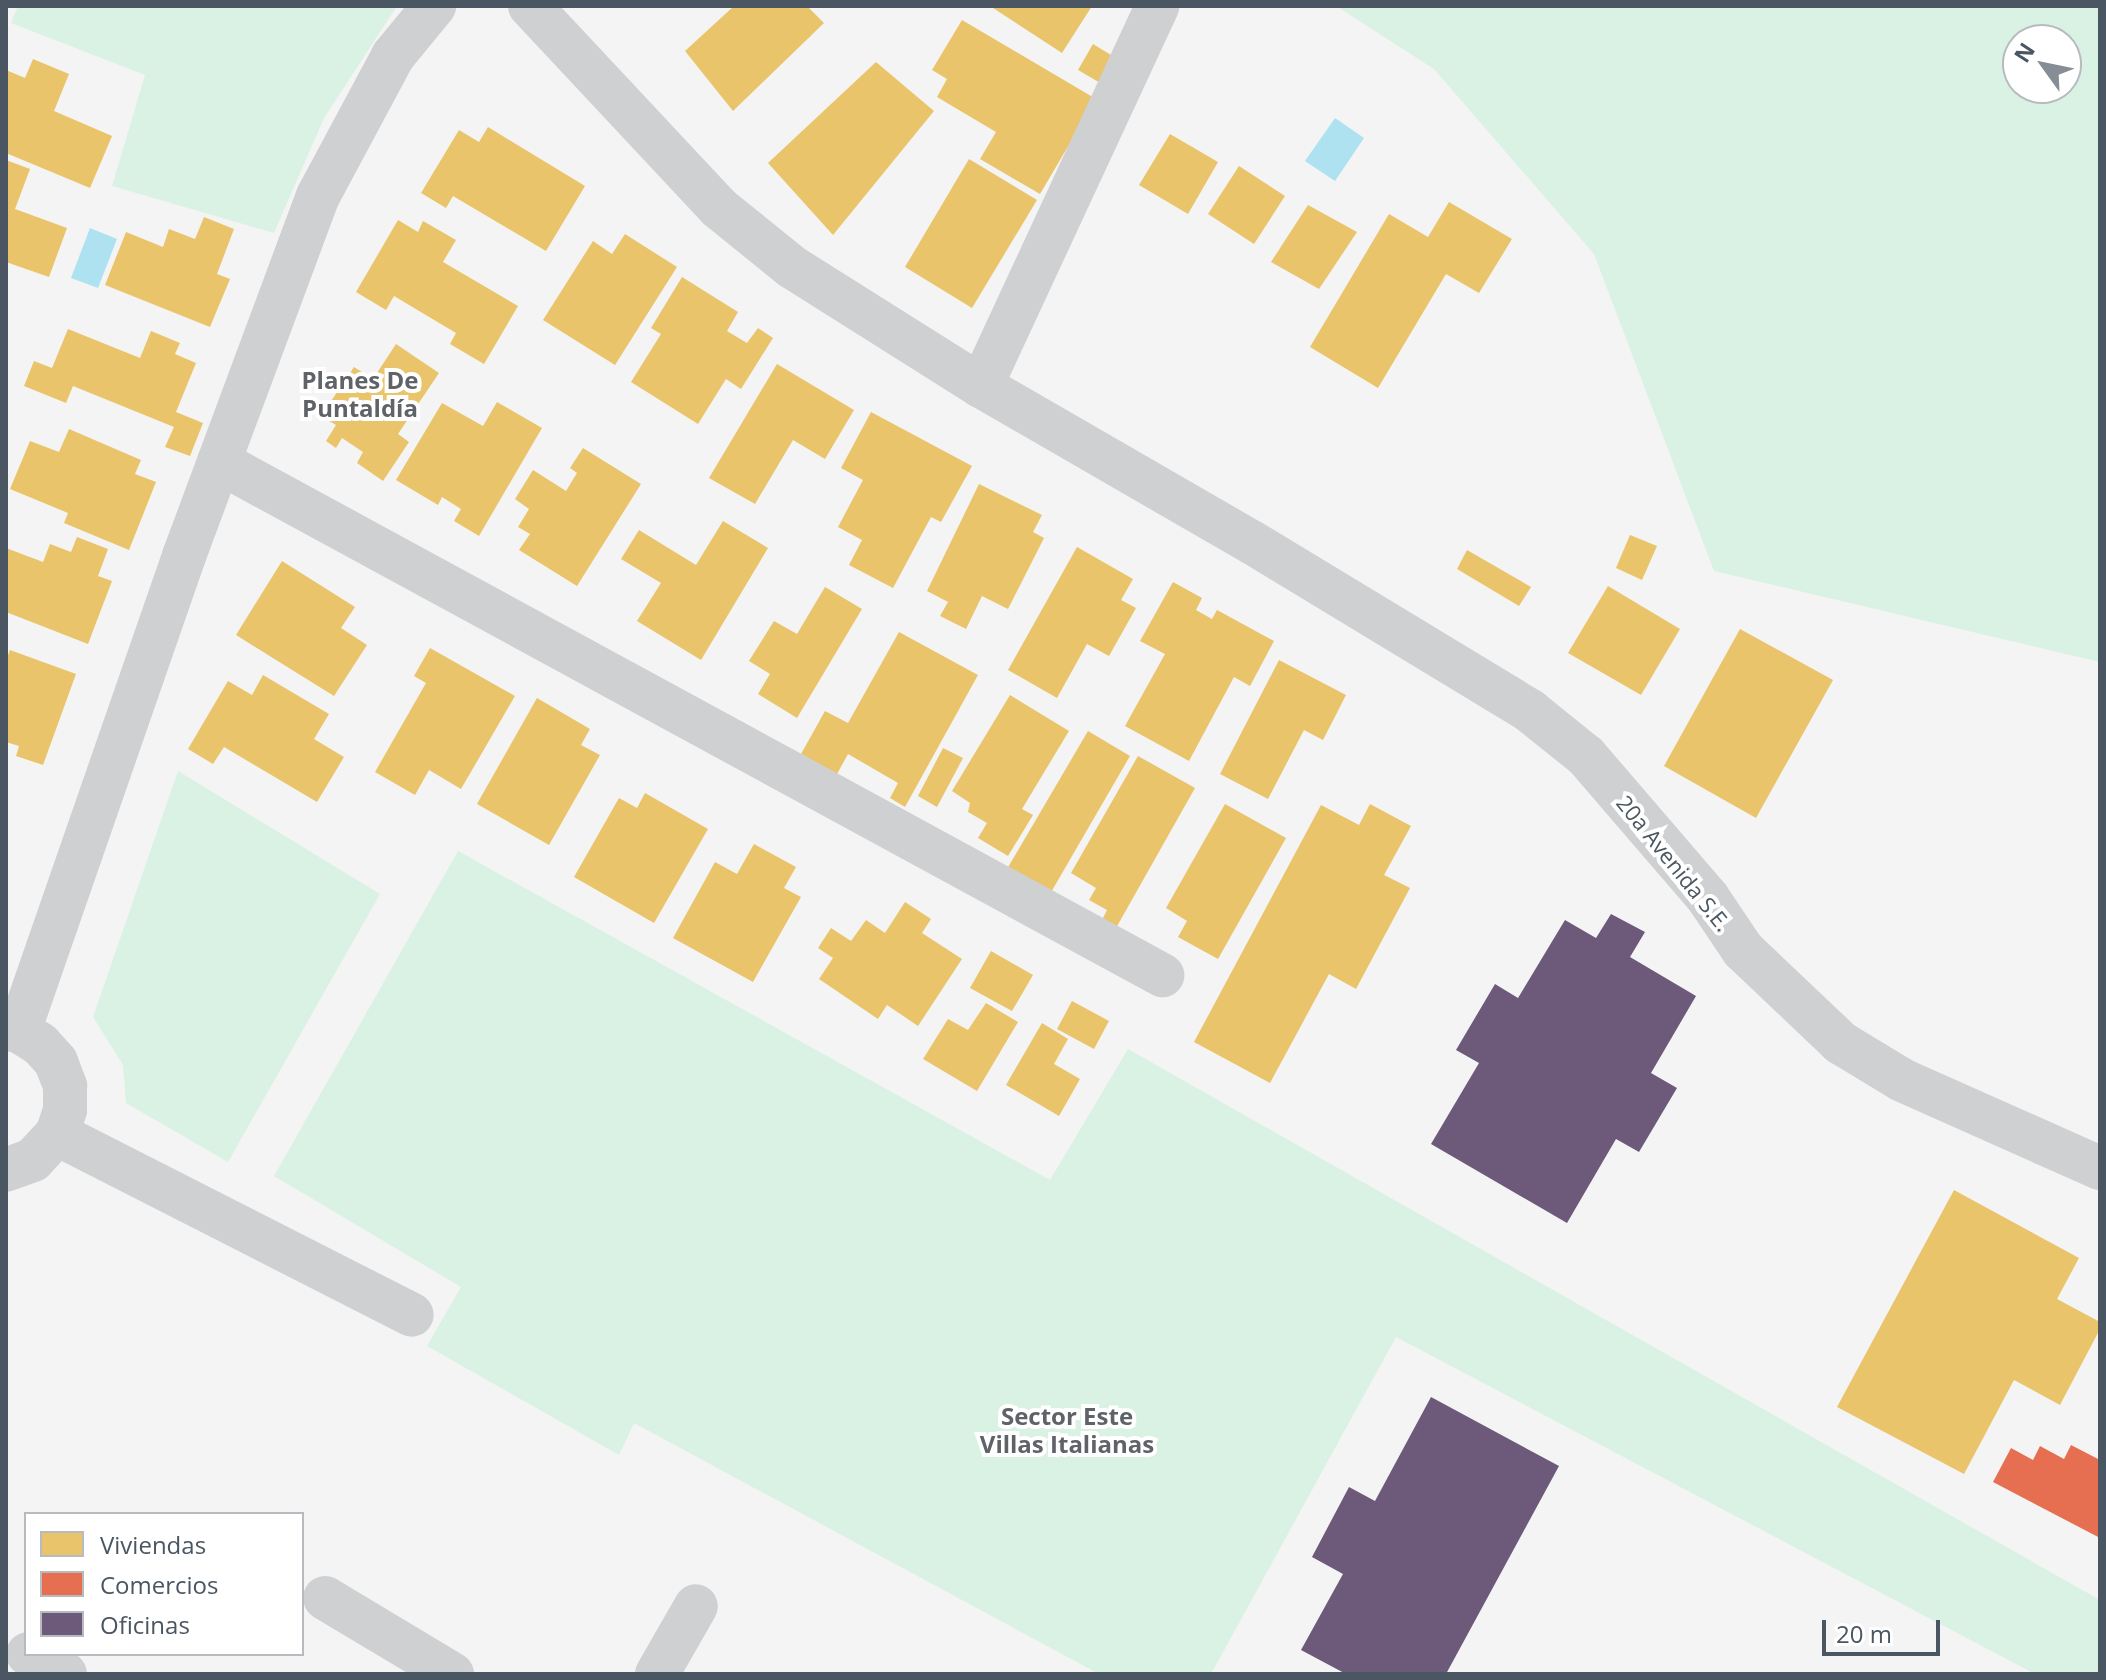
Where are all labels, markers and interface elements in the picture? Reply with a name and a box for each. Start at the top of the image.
north arrow [2002,24,2082,104]
text: N [2006,36,2041,68]
district label: Planes De Puntaldía [302,366,418,422]
street label: 20a Avenida S.E. [1611,790,1737,936]
district label: Sector Este Villas Italianas [980,1402,1154,1458]
legend [24,1512,304,1656]
text: Viviendas [100,1528,206,1561]
text: Comercios [100,1568,219,1601]
scale bar [1826,1604,1944,1654]
text: Oficinas [100,1608,190,1641]
text: 20 m [1836,1617,1892,1650]

